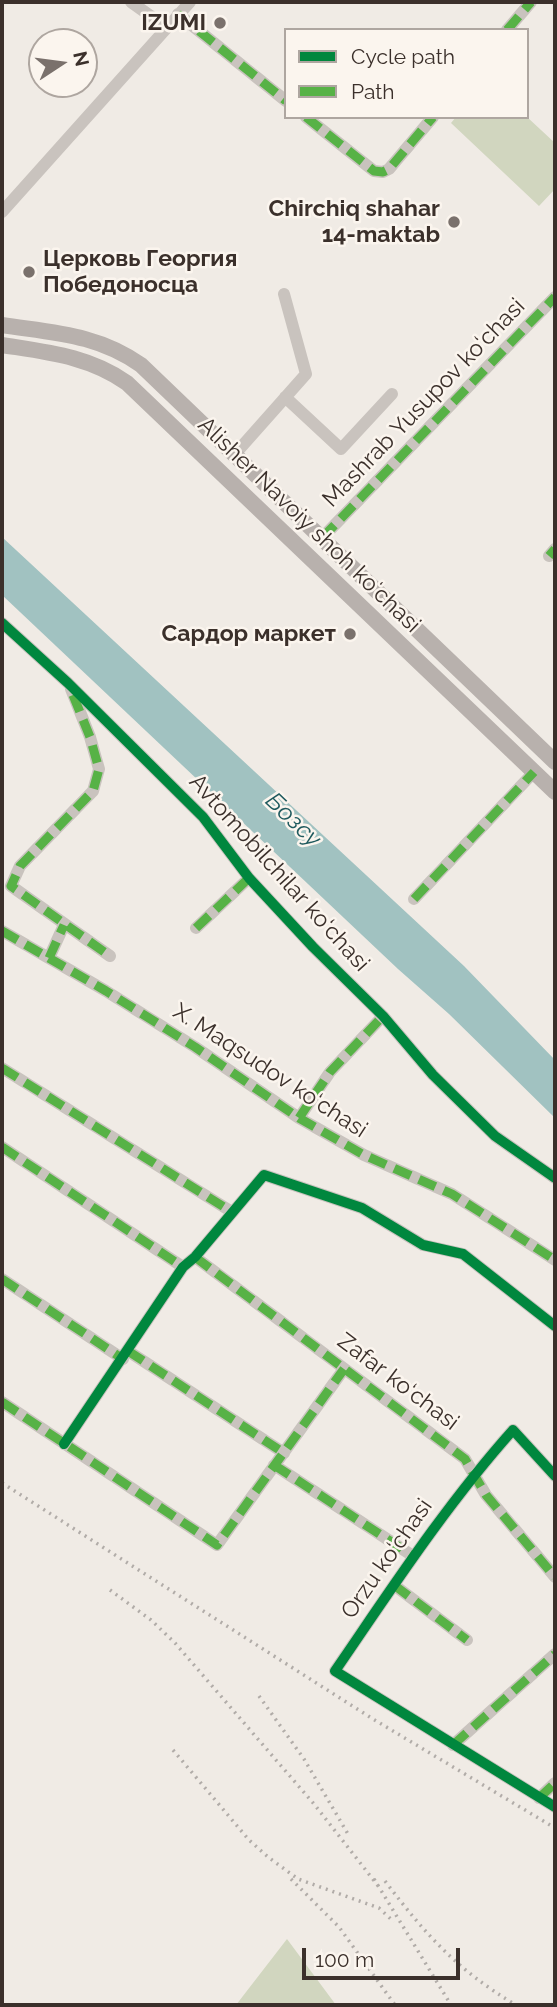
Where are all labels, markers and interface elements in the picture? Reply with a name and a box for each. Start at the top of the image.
place label: IZUMI [141,9,206,37]
marker: IZUMI [212,15,228,31]
north arrow [28,28,98,98]
legend [284,28,529,119]
text: Cycle path [351,44,455,69]
text: N [69,49,94,68]
text: Path [351,79,395,104]
place label: Chirchiq shahar 14-maktab [268,195,440,249]
marker: Chirchiq shahar 14-maktab [446,214,462,230]
place label: Церковь Георгия Победоносца [43,245,237,299]
marker: Церковь Георгия Победоносца [21,264,37,280]
street label: Mashrab Yusupov ko‘chasi [317,293,531,513]
street label: Alisher Navoiy shoh koʻchasi [192,411,426,639]
place label: Сардор маркет [162,620,336,648]
marker: Сардор маркет [342,626,358,642]
street label: Avtomobilchilar ko‘chasi [183,769,375,977]
water label: Бозсу [259,787,327,853]
street label: X. Maqsudov ko‘chasi [168,998,372,1144]
street label: Zafar ko‘chasi [332,1327,464,1437]
street label: Orzu ko‘chasi [336,1494,438,1624]
scale bar [305,1934,462,1978]
text: 100 m [315,1947,374,1972]

